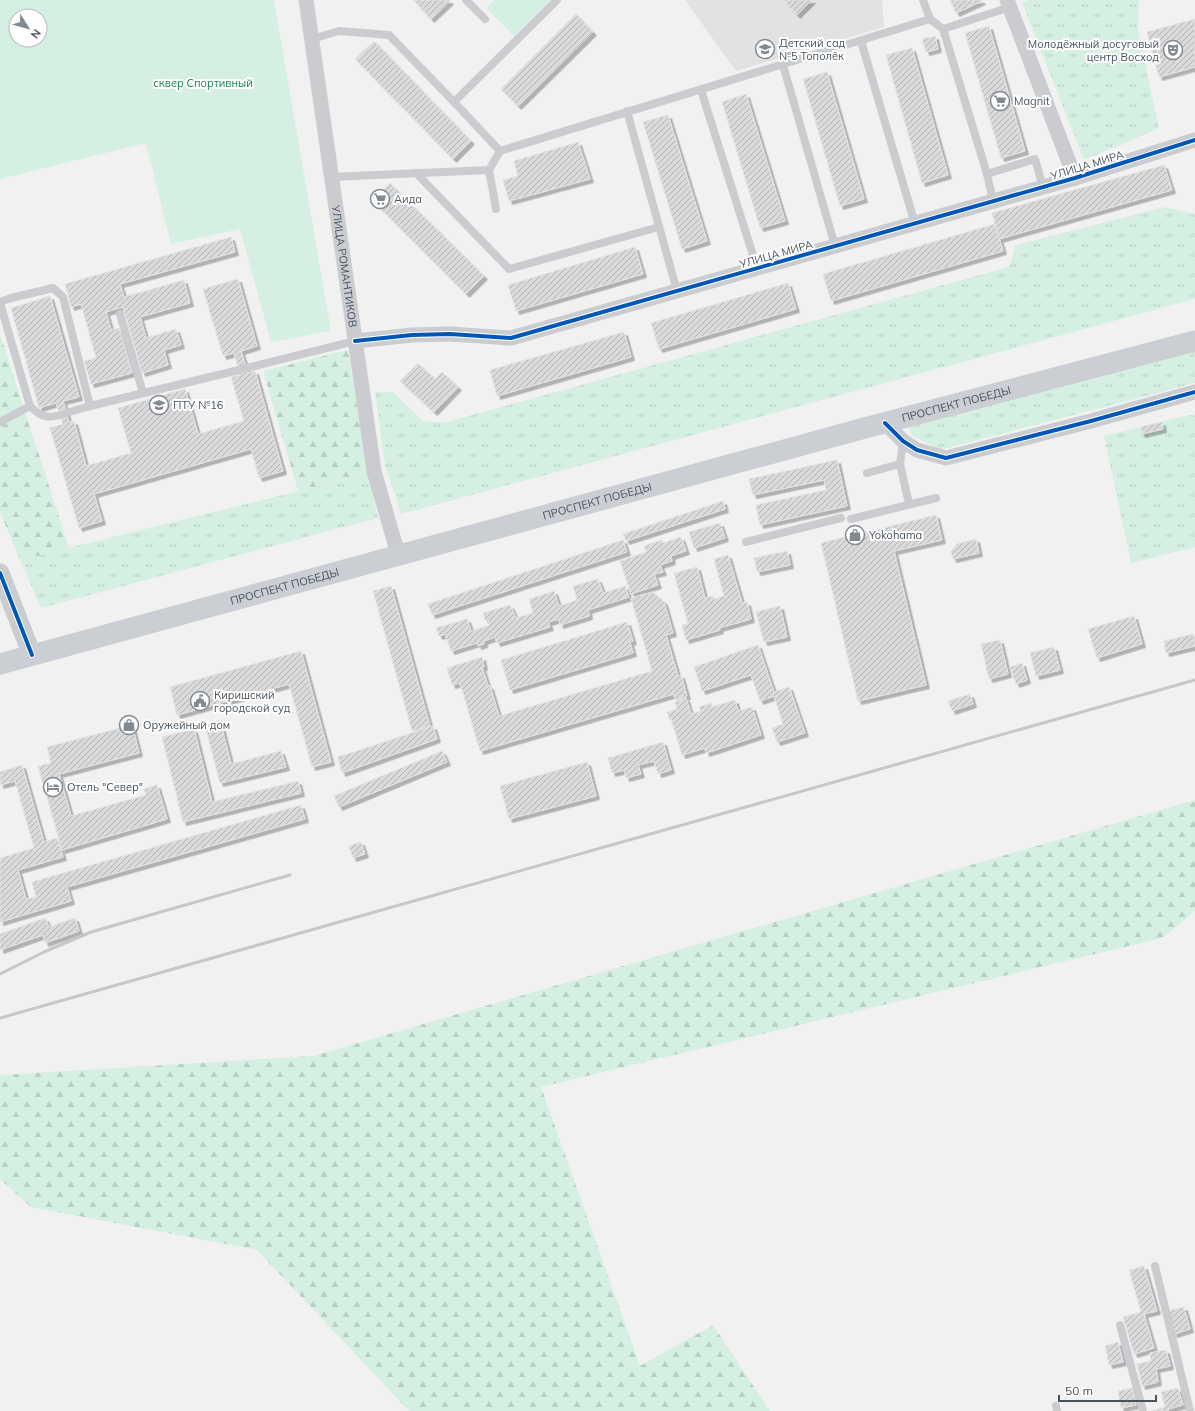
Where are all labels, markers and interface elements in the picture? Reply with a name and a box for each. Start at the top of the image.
north arrow [8,8,48,48]
text: N [28,26,44,42]
place label: Детский сад №5 Тополёк [779,36,846,63]
place label: Молодёжный досуговый центр Восход [1028,37,1159,64]
school or university icon: Детский сад №5 Тополёк [754,38,776,60]
theatre icon: Молодёжный досуговый центр Восход [1162,39,1184,61]
park label: сквер Спортивный [153,76,253,90]
supermarket icon: Magnit [989,90,1011,112]
place label: Magnit [1014,94,1050,108]
street label: УЛИЦА МИРА [1048,147,1125,183]
supermarket icon: Аида [369,188,391,210]
place label: Аида [394,192,422,206]
street label: УЛИЦА РОМАНТИКОВ [329,203,360,328]
street label: УЛИЦА МИРА [737,237,814,271]
street label: ПРОСПЕКТ ПОБЕДЫ [900,383,1012,425]
school or university icon: ПТУ №16 [148,394,170,416]
place label: ПТУ №16 [173,398,224,412]
street label: ПРОСПЕКТ ПОБЕДЫ [541,479,653,523]
shop icon: Yokohama [844,524,866,546]
place label: Yokohama [868,528,922,542]
street label: ПРОСПЕКТ ПОБЕДЫ [229,565,341,608]
place label: Киришский городской суд [214,688,291,715]
public building icon: Киришский городской суд [189,690,211,712]
shop icon: Оружейный дом [118,714,140,736]
place label: Оружейный дом [143,718,230,732]
hotel icon: Отель "Север" [42,776,64,798]
place label: Отель "Север" [67,780,143,794]
scale bar [1059,1377,1156,1403]
text: 50 m [1065,1383,1093,1398]

